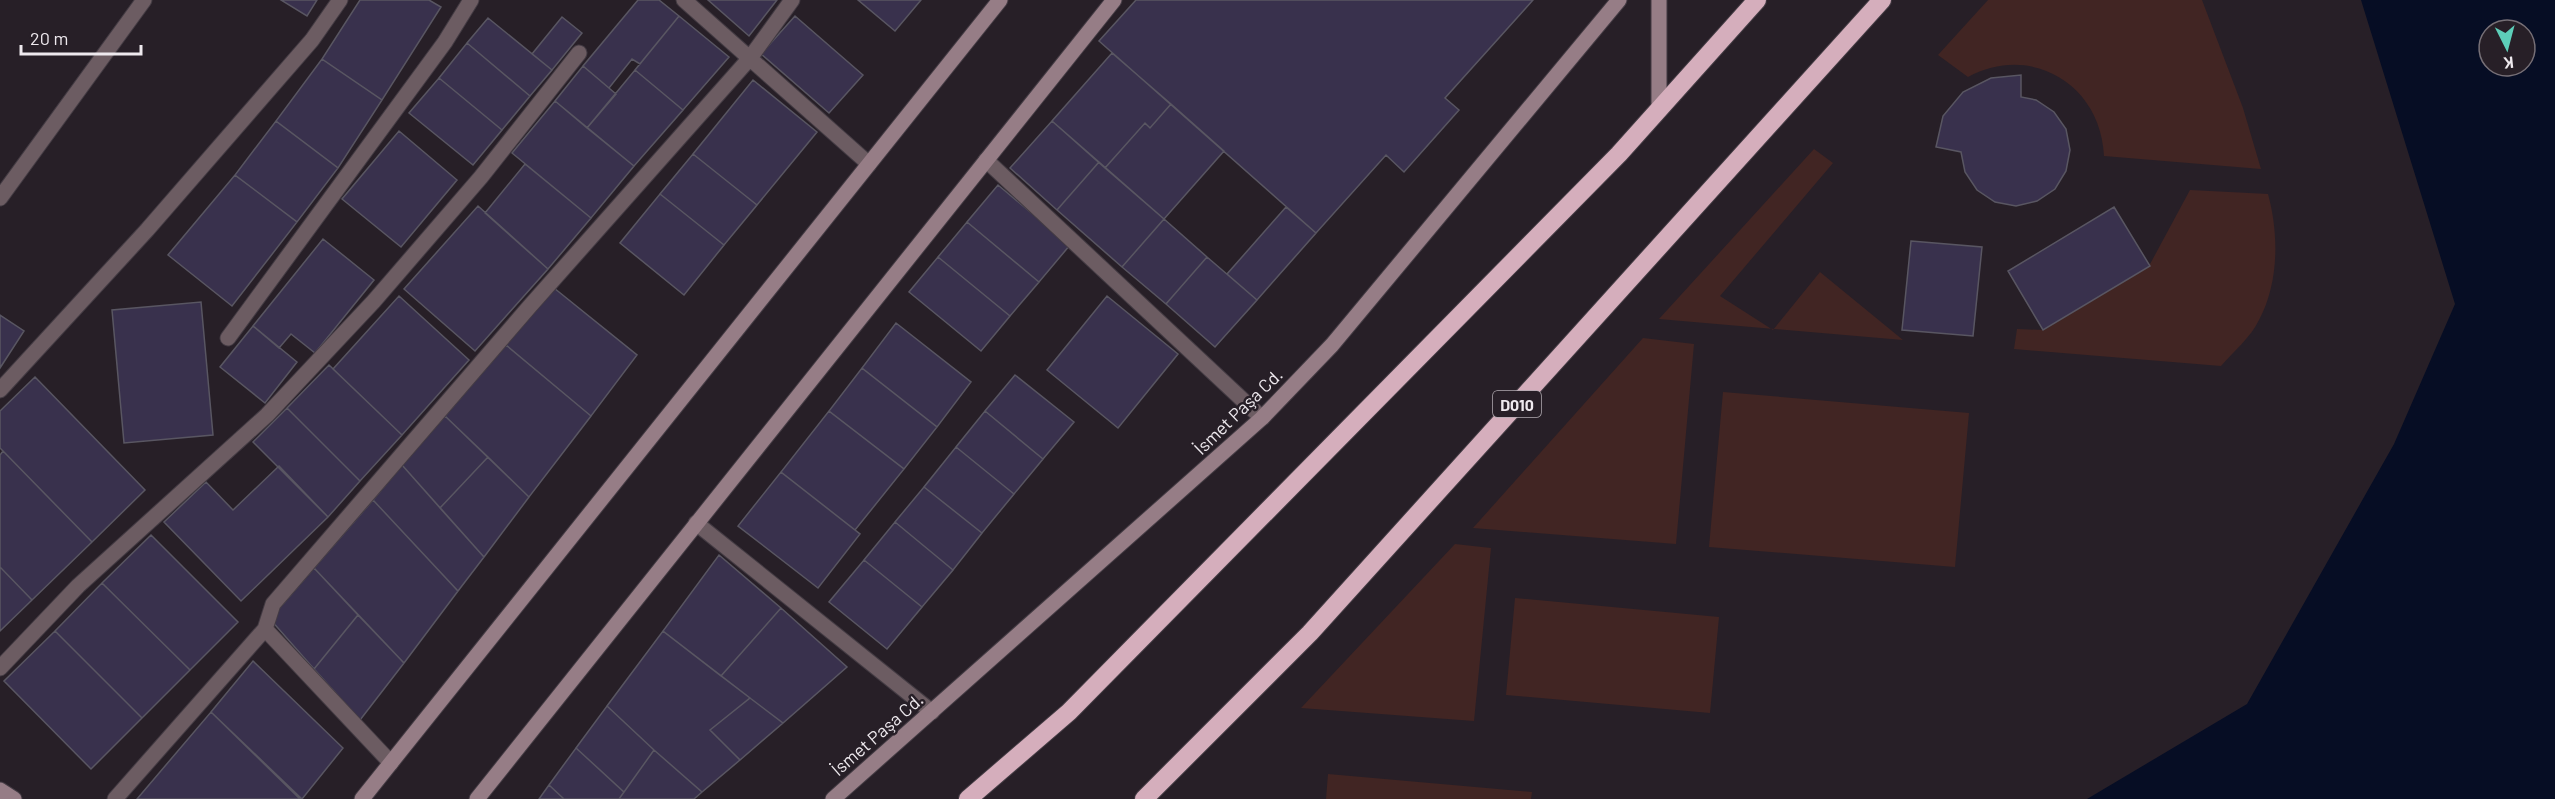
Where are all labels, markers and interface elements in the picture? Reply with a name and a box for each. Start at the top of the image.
scale bar [21,18,141,56]
north arrow [2477,18,2537,78]
text: 20 m [30,27,68,49]
text: K [2503,53,2515,73]
street label: İsmet Paşa Cd. [1189,363,1287,459]
road number: D010 [1493,391,1541,417]
street label: İsmet Paşa Cd. [826,688,928,780]

